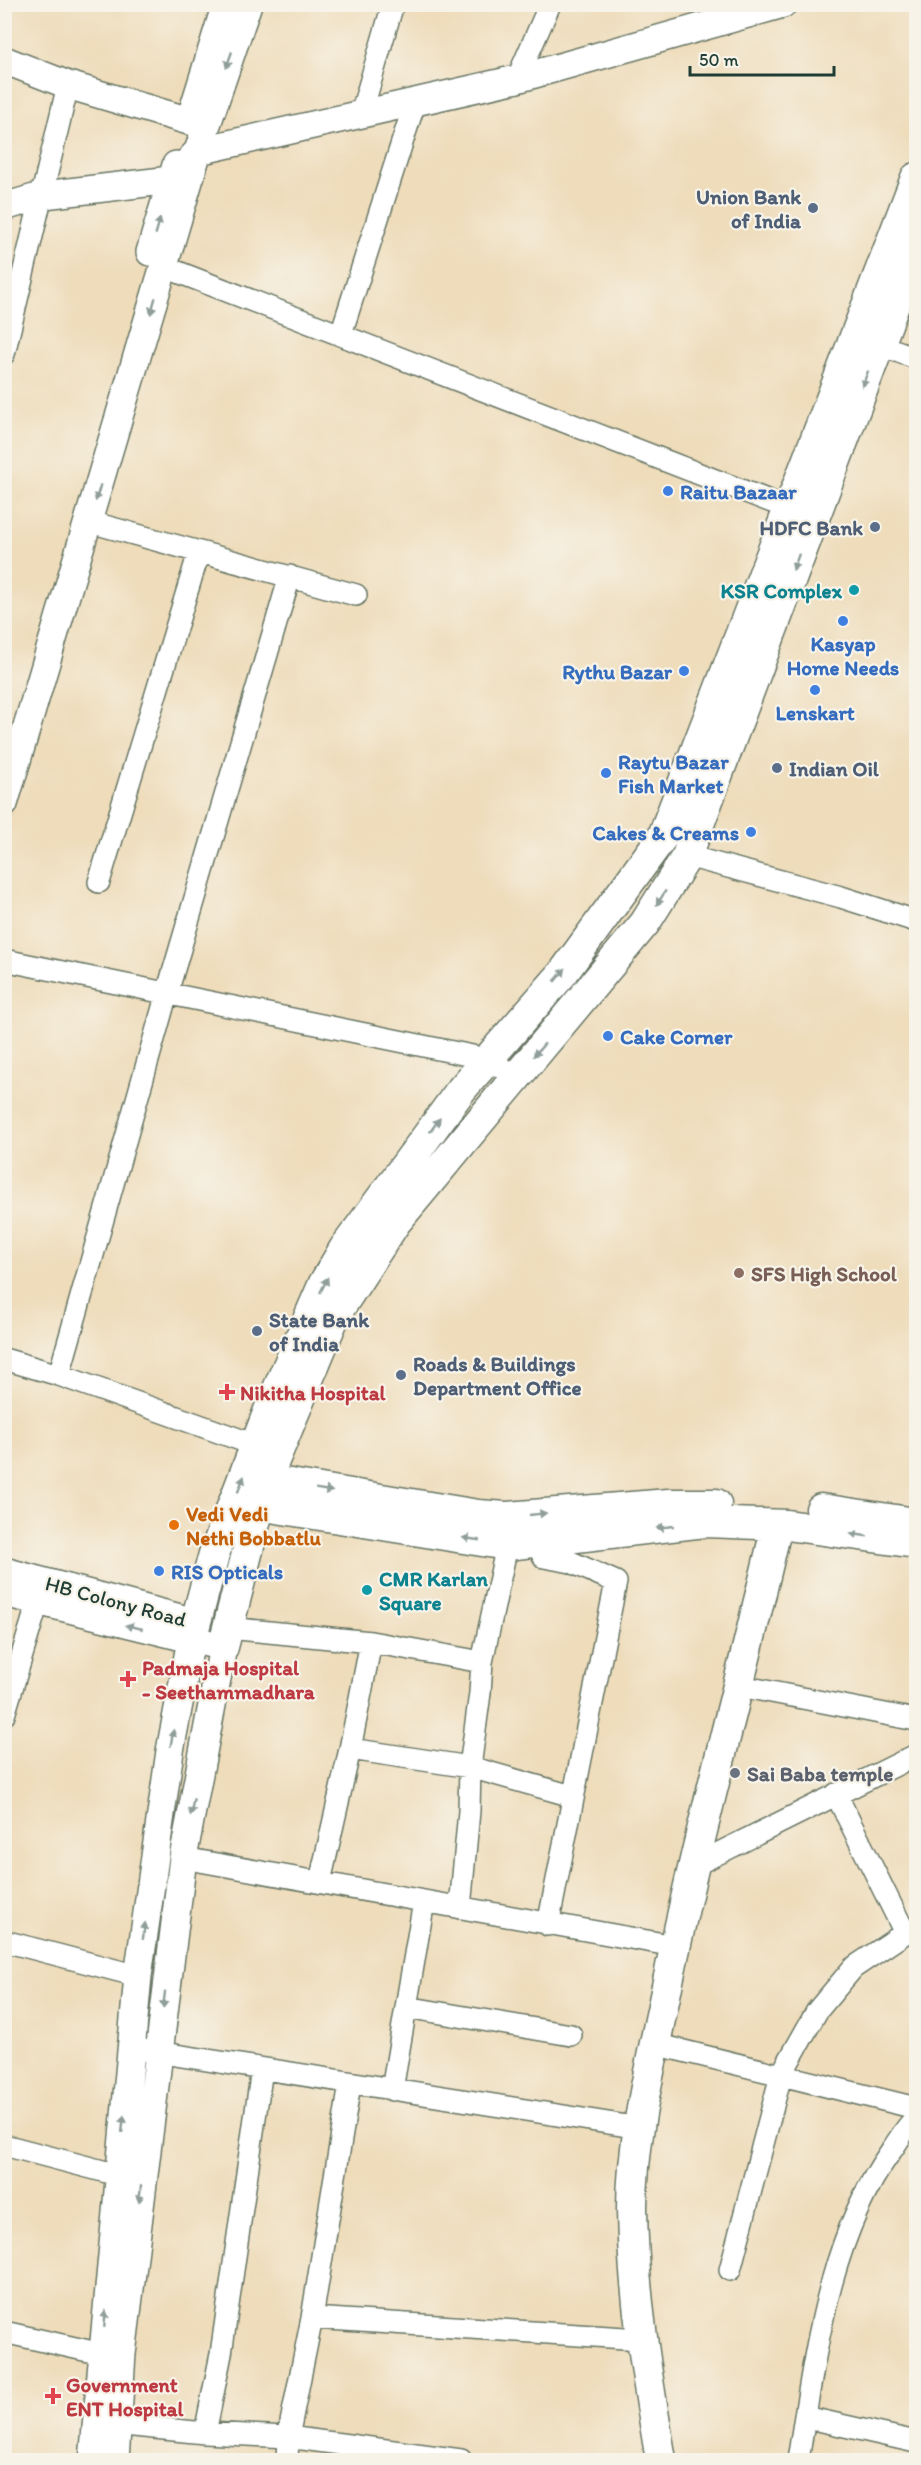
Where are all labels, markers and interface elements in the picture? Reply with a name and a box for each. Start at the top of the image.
scale bar [690,39,834,77]
text: 50 m [699,49,739,71]
one-way arrow [224,51,234,69]
place label: Union Bank of India [696,184,802,233]
marker: Union Bank of India [806,201,820,215]
one-way arrow [154,217,163,235]
one-way arrow [148,297,157,315]
one-way arrow [860,371,870,389]
place label: Raitu Bazaar [680,479,797,504]
marker: Raitu Bazaar [661,484,675,498]
one-way arrow [93,485,102,503]
place label: HDFC Bank [759,515,863,540]
marker: HDFC Bank [868,520,882,534]
one-way arrow [791,553,801,571]
place label: KSR Complex [721,578,843,604]
marker: KSR Complex [847,583,861,597]
marker: Kasyap Home Needs [836,614,850,628]
place label: Kasyap Home Needs [787,631,899,680]
place label: Rythu Bazar [562,659,673,685]
marker: Rythu Bazar [677,664,691,678]
marker: Lenskart [808,683,822,697]
place label: Lenskart [775,700,855,725]
place label: Raytu Bazar Fish Market [618,749,729,798]
place label: Indian Oil [789,756,880,781]
marker: Indian Oil [770,761,784,775]
marker: Raytu Bazar Fish Market [599,766,613,780]
place label: Cakes & Creams [592,820,739,845]
marker: Cakes & Creams [744,825,758,839]
one-way arrow [655,890,666,906]
one-way arrow [553,968,566,983]
place label: Cake Corner [620,1024,733,1049]
marker: Cake Corner [601,1029,615,1043]
one-way arrow [533,1042,546,1057]
one-way arrow [429,1118,441,1134]
place label: SFS High School [751,1261,898,1287]
marker: SFS High School [732,1266,746,1280]
one-way arrow [319,1276,329,1293]
place label: State Bank of India [269,1307,370,1356]
marker: State Bank of India [250,1324,264,1338]
place label: Roads & Buildings Department Office [413,1351,582,1401]
marker: Roads & Buildings Department Office [394,1368,408,1382]
place label: Nikitha Hospital [240,1380,387,1406]
marker: Nikitha Hospital [218,1383,236,1401]
one-way arrow [236,1475,246,1493]
one-way arrow [315,1486,334,1495]
place label: Vedi Vedi Nethi Bobbatlu [186,1501,322,1550]
one-way arrow [528,1509,547,1518]
marker: Vedi Vedi Nethi Bobbatlu [167,1518,181,1532]
one-way arrow [655,1522,674,1532]
one-way arrow [849,1531,868,1540]
one-way arrow [461,1534,480,1543]
place label: RIS Opticals [171,1559,283,1585]
marker: RIS Opticals [152,1564,166,1578]
place label: CMR Karlan Square [379,1566,488,1616]
street label: HB Colony Road [43,1570,190,1632]
marker: CMR Karlan Square [360,1583,374,1597]
one-way arrow [125,1621,144,1631]
place label: Padmaja Hospital - Seethammadhara [142,1655,316,1704]
marker: Padmaja Hospital - Seethammadhara [119,1670,137,1688]
one-way arrow [168,1728,177,1747]
place label: Sai Baba temple [747,1761,893,1787]
marker: Sai Baba temple [728,1766,742,1780]
one-way arrow [187,1798,196,1817]
one-way arrow [140,1921,149,1940]
one-way arrow [159,1991,169,2010]
one-way arrow [118,2115,128,2134]
one-way arrow [135,2184,145,2203]
one-way arrow [100,2309,110,2328]
place label: Government ENT Hospital [66,2372,184,2422]
marker: Government ENT Hospital [44,2387,62,2405]

